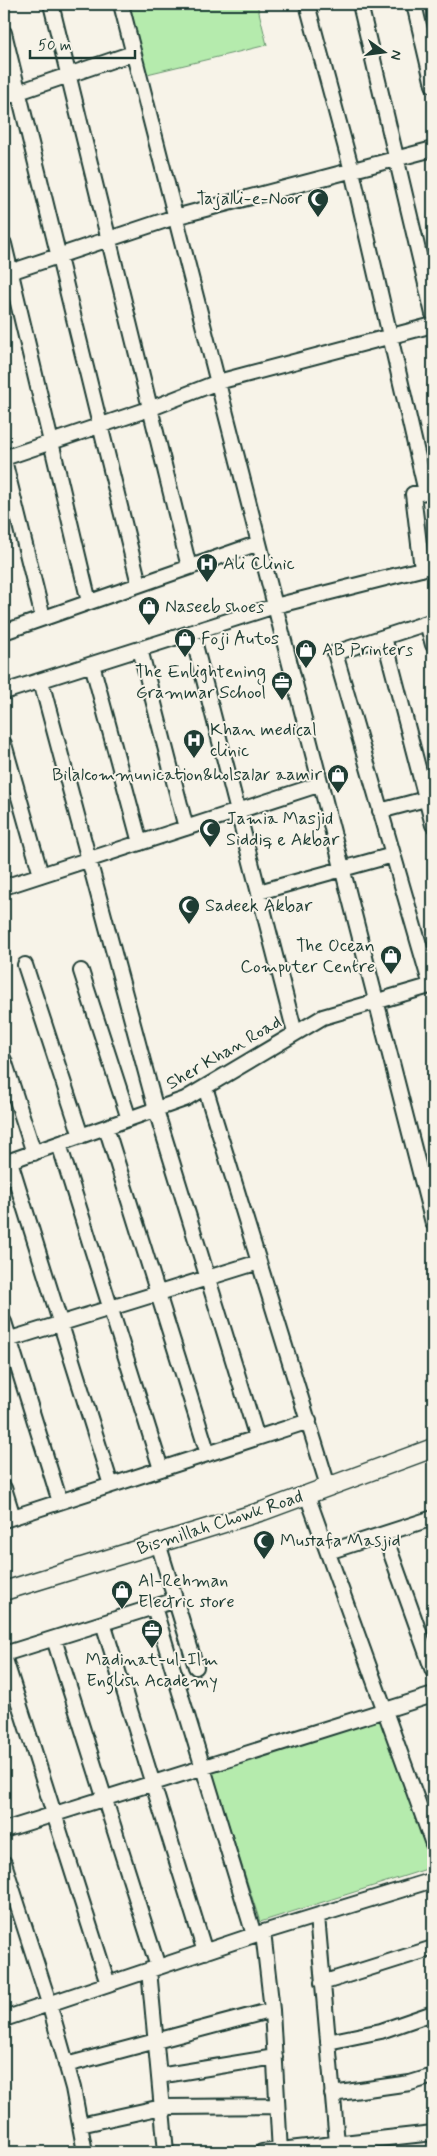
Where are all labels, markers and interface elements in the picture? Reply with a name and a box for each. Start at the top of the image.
scale bar [30,28,135,60]
north arrow [360,28,410,78]
text: 50 m [38,36,72,56]
text: N [386,48,406,62]
place label: Tajalli-e-Noor [197,187,303,211]
mosque icon: Tajalli-e-Noor [306,187,330,218]
hospital icon: Ali Clinic [195,552,219,583]
place label: Ali Clinic [223,552,295,576]
shop icon: Naseeb shoes [137,595,161,626]
place label: Naseeb shoes [165,595,264,619]
shop icon: Foji Autos [173,627,197,658]
place label: Foji Autos [201,627,279,651]
shop icon: AB Printers [294,638,318,669]
place label: AB Printers [322,638,413,662]
place label: The Enlightening Grammar School [135,660,266,705]
office icon: The Enlightening Grammar School [270,670,294,701]
place label: Khan medical clinic [210,718,317,763]
hospital icon: Khan medical clinic [182,728,206,759]
place label: Bilalcommunication&holsalar aamir [52,763,323,787]
shop icon: Bilalcommunication&holsalar aamir [326,763,350,794]
place label: Jamia Masjid Siddiq e Akbar [226,807,340,852]
mosque icon: Jamia Masjid Siddiq e Akbar [198,817,222,848]
mosque icon: Sadeek Akbar [177,894,201,925]
place label: Sadeek Akbar [205,894,313,918]
place label: The Ocean Computer Centre [240,934,375,979]
shop icon: The Ocean Computer Centre [379,944,403,975]
street label: Sher Khan Road [162,1010,286,1096]
street label: Bismillah Chowk Road [134,1485,306,1561]
mosque icon: Mustafa Masjid [252,1529,276,1560]
place label: Mustafa Masjid [280,1529,401,1553]
place label: Al-Rehman Electric store [138,1569,235,1614]
shop icon: Al-Rehman Electric store [110,1579,134,1610]
office icon: Madinat-ul-Ilm English Academy [140,1618,164,1649]
place label: Madinat-ul-Ilm English Academy [86,1648,218,1695]

